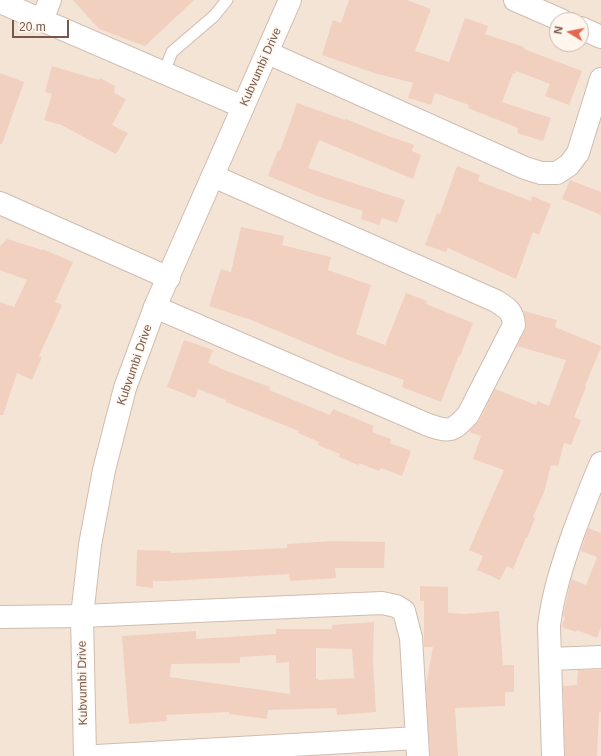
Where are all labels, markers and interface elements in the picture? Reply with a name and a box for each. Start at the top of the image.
scale bar [14,12,71,38]
north arrow [549,12,589,52]
text: 20 m [19,20,46,34]
street label: Kubvumbi Drive [237,25,285,109]
text: N [552,25,565,35]
street label: Kubvumbi Drive [114,323,156,407]
street label: Kubvumbi Drive [75,641,91,725]

